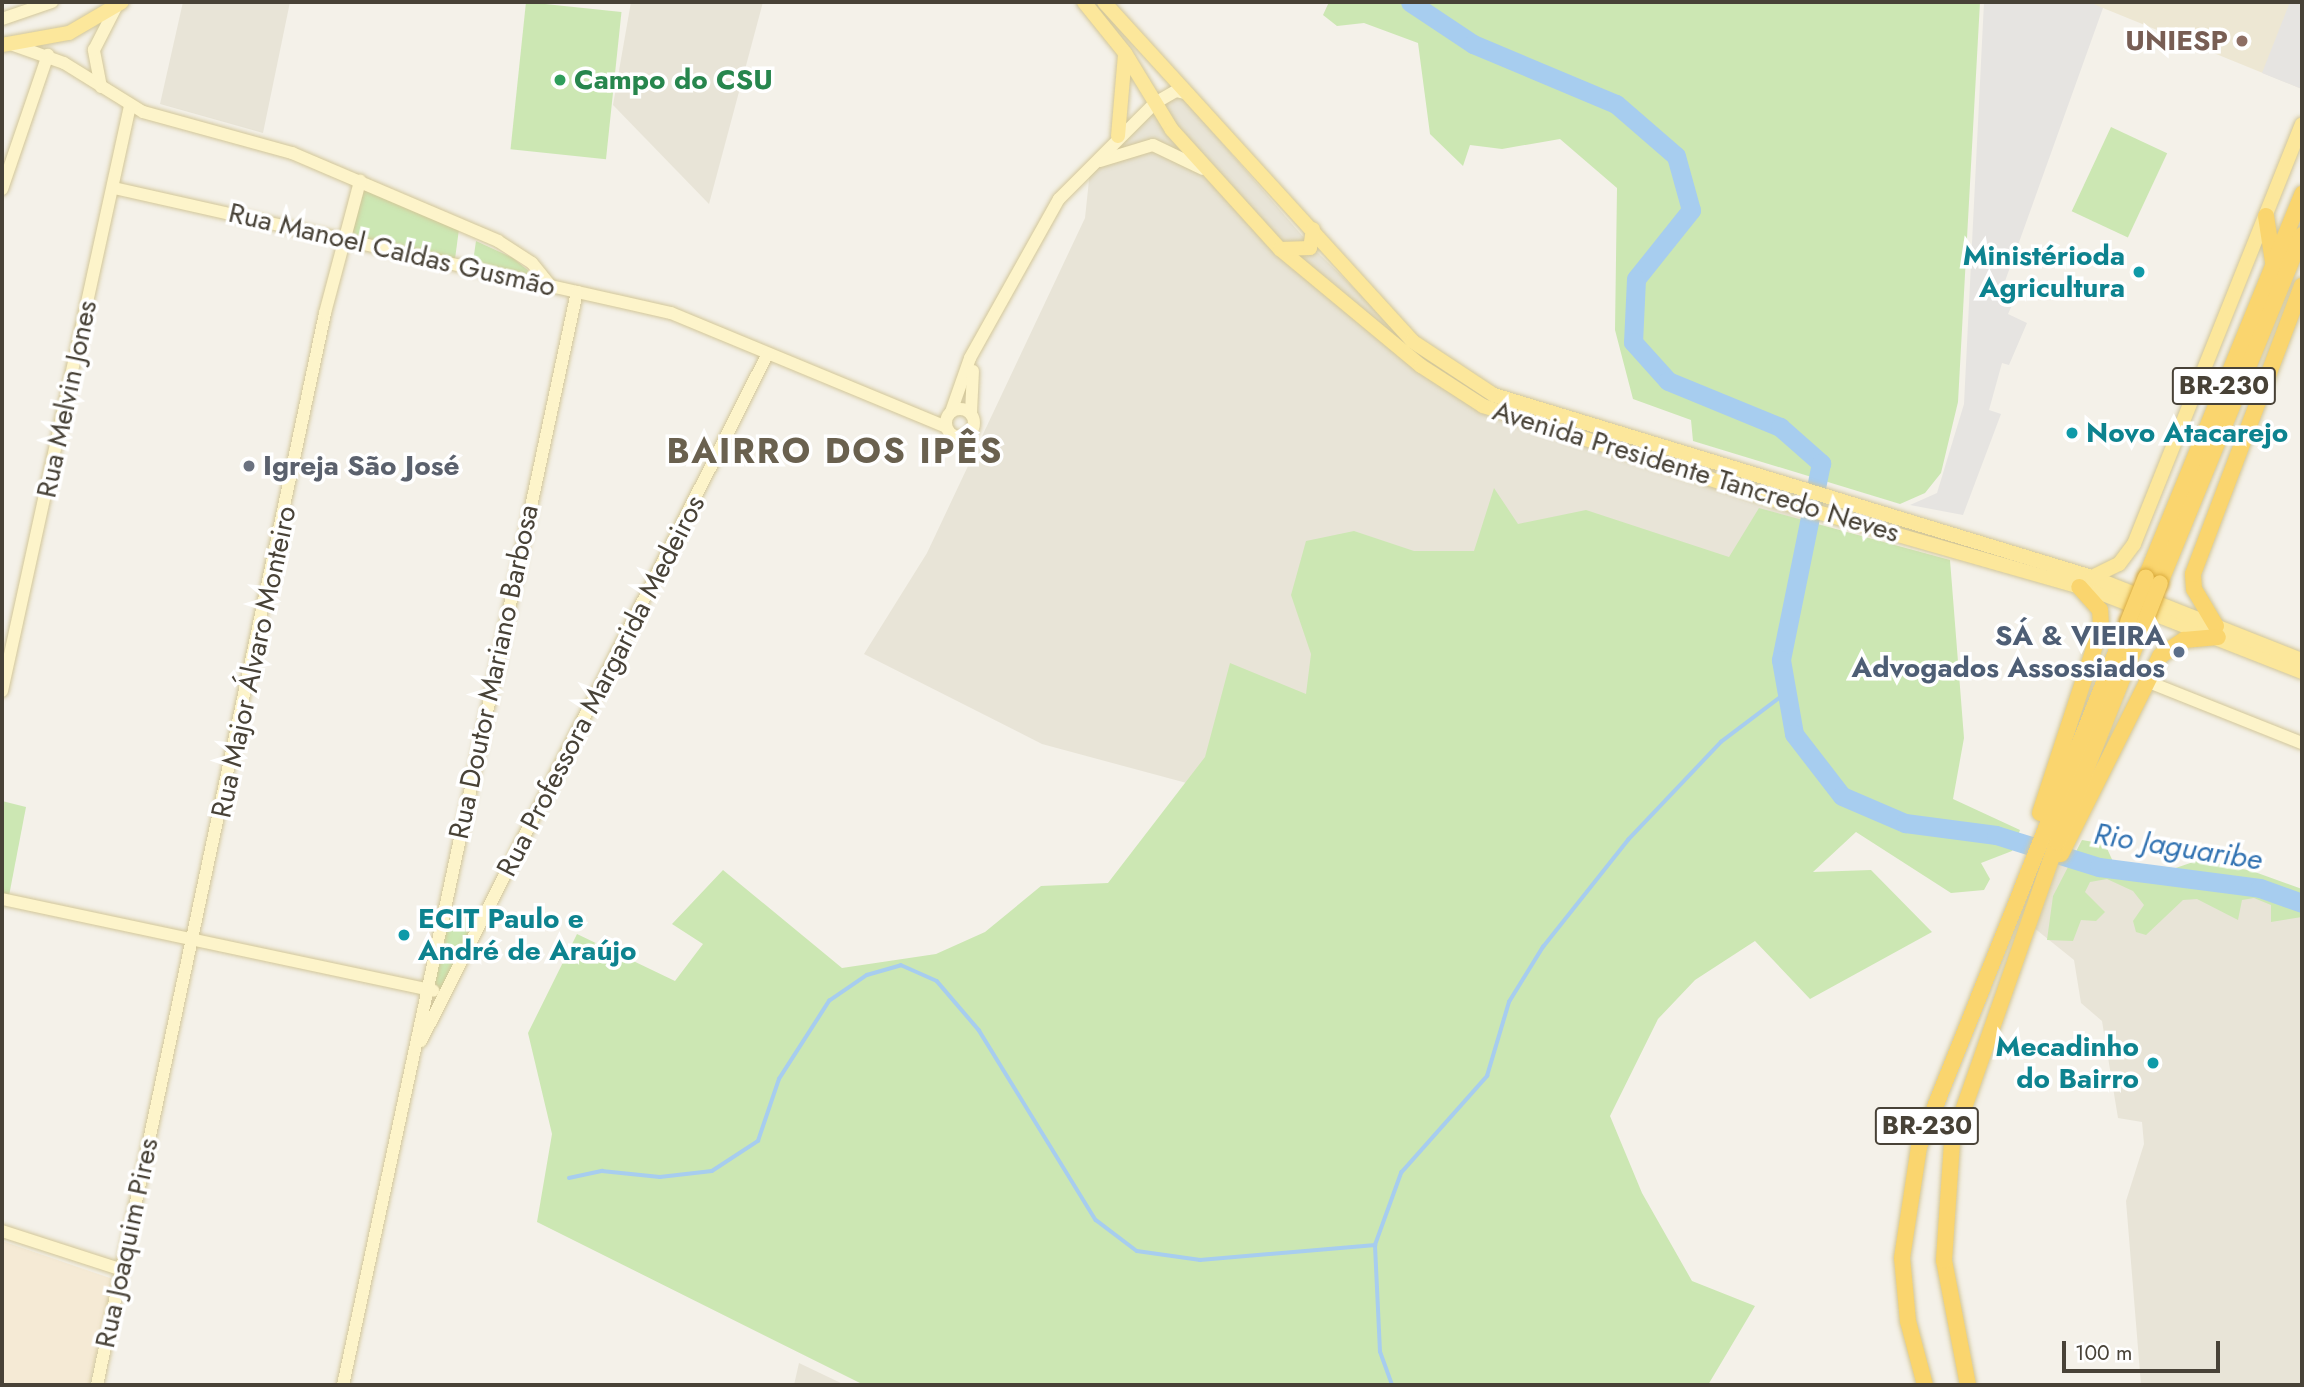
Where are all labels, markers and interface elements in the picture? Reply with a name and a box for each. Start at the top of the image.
place label: UNIESP [2125,24,2228,58]
marker: UNIESP [2234,33,2250,49]
place label: Campo do CSU [574,63,773,97]
marker: Campo do CSU [552,72,568,88]
street label: Rua Manoel Caldas Gusmão [225,196,559,304]
place label: Ministérioda Agricultura [1963,239,2125,305]
marker: Ministérioda Agricultura [2131,264,2147,280]
street label: Rua Melvin Jones [30,297,104,501]
road number: BR-230 [2172,364,2276,408]
street label: Avenida Presidente Tancredo Neves [1489,394,1903,550]
place label: Novo Atacarejo [2086,416,2288,450]
marker: Novo Atacarejo [2064,425,2080,441]
district label: BAIRRO DOS IPÊS [668,430,1002,472]
place label: Igreja São José [263,449,460,483]
marker: Igreja São José [241,458,257,474]
street label: Rua Professora Margarida Medeiros [490,490,712,882]
street label: Rua Doutor Mariano Barbosa [442,502,546,842]
street label: Rua Major Álvaro Monteiro [205,503,303,821]
place label: SÁ & VIEIRA Advogados Assossiados [1852,619,2165,685]
marker: SÁ & VIEIRA Advogados Assossiados [2171,644,2187,660]
water label: Rio Jaguaribe [2091,816,2265,878]
place label: ECIT Paulo e André de Araújo [418,902,637,968]
marker: ECIT Paulo e André de Araújo [396,927,412,943]
place label: Mecadinho do Bairro [1996,1030,2139,1096]
marker: Mecadinho do Bairro [2145,1055,2161,1071]
road number: BR-230 [1874,1104,1980,1148]
street label: Rua Joaquim Pires [88,1135,166,1351]
scale bar [2066,1328,2224,1372]
text: 100 m [2075,1338,2132,1368]

